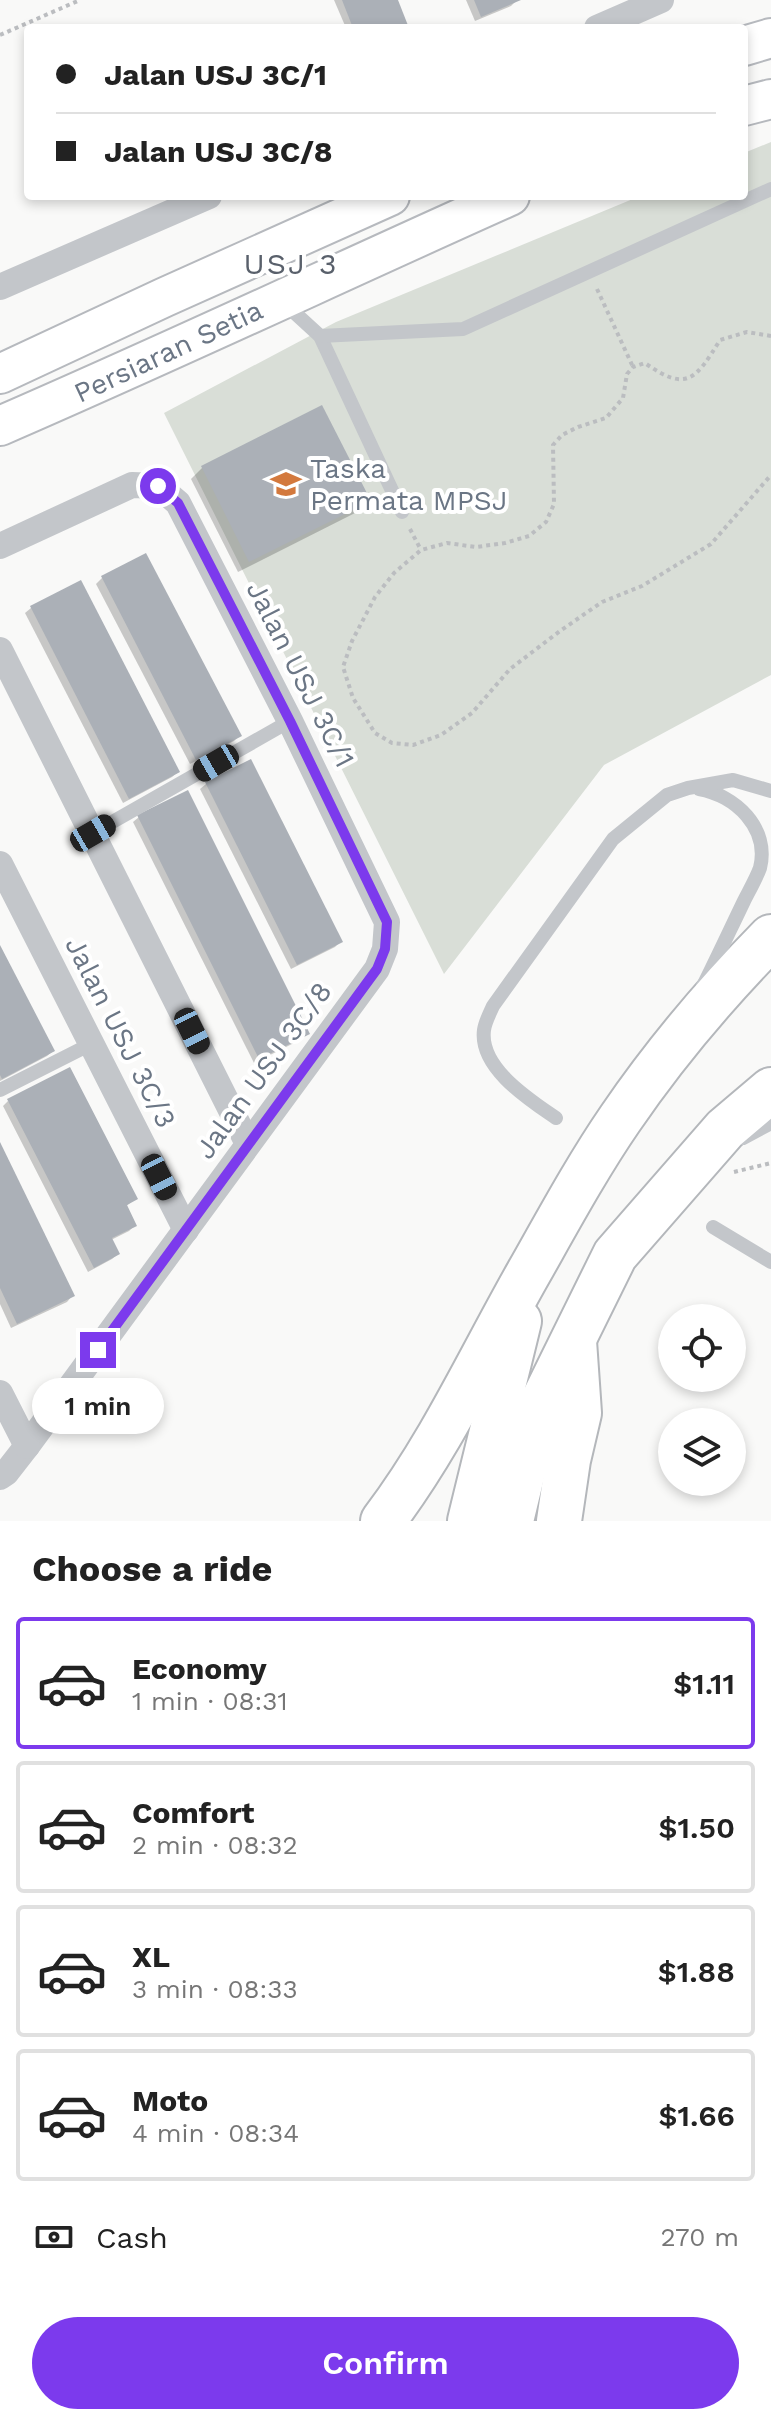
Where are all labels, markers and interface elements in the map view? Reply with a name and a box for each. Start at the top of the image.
text: Jalan USJ 3C/1 [104,57,327,92]
text: Jalan USJ 3C/8 [104,134,333,169]
district label: USJ 3 [243,246,339,281]
street label: Persiaran Setia [69,293,268,410]
place label: Taska Permata MPSJ [310,452,508,517]
school or university icon: Taska Permata MPSJ [269,467,303,501]
route start [140,468,176,504]
street label: Jalan USJ 3C/1 [239,576,362,773]
car [189,741,243,785]
car [66,811,120,855]
street label: Jalan USJ 3C/3 [58,931,183,1133]
street label: Jalan USJ 3C/8 [188,976,339,1165]
car [171,1004,213,1058]
car [137,1150,181,1204]
map controls [658,1304,746,1496]
button: locate [658,1304,746,1392]
route end [80,1332,116,1368]
callout: 1 min [32,1378,164,1434]
text: 1 min [65,1391,131,1421]
button: layers [658,1408,746,1496]
text: Choose a ride [32,1548,272,1590]
icon: car [36,1647,108,1719]
text: Economy [132,1651,267,1686]
text: $1.11 [673,1666,735,1701]
text: 1 min · 08:31 [132,1686,288,1716]
icon: car [36,1791,108,1863]
text: Comfort [132,1795,254,1830]
text: $1.50 [659,1810,735,1845]
text: 2 min · 08:32 [132,1830,298,1860]
icon: car [36,1935,108,2007]
text: XL [132,1939,170,1974]
text: $1.88 [658,1954,735,1989]
text: 3 min · 08:33 [132,1974,298,2004]
icon: car [36,2079,108,2151]
text: Moto [132,2083,208,2118]
text: $1.66 [659,2098,735,2133]
text: 4 min · 08:34 [132,2118,299,2148]
icon: cash [32,2215,76,2259]
text: Cash [96,2220,168,2255]
text: 270 m [660,2222,739,2252]
button: Confirm [32,2317,739,2409]

